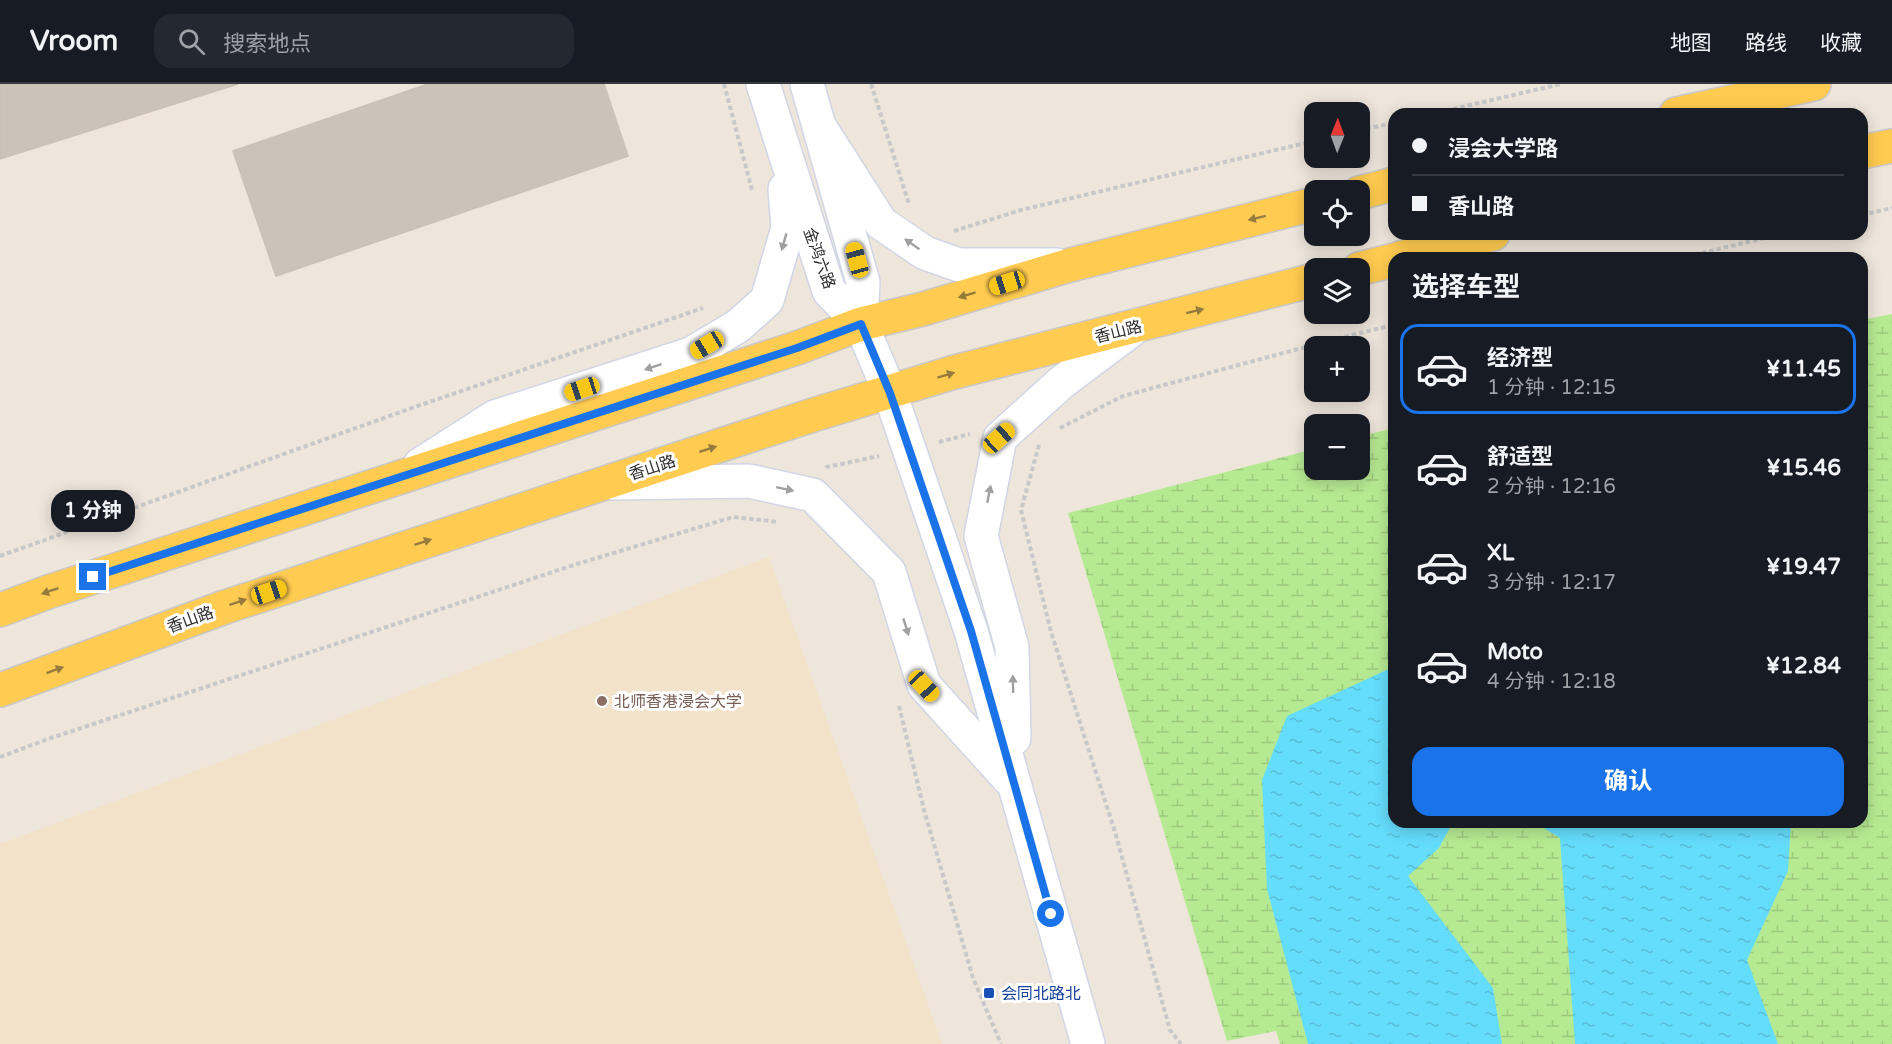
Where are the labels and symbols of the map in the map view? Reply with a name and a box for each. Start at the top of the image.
north arrow [1304,102,1370,168]
one-way arrow [1248,214,1266,224]
street label: 金鸿六路 [799,225,839,292]
one-way arrow [779,233,788,251]
one-way arrow [904,238,920,250]
car [844,240,870,280]
car [987,269,1027,297]
one-way arrow [958,291,976,300]
one-way arrow [1186,305,1204,315]
street label: 香山路 [1093,316,1144,347]
car [687,328,727,362]
one-way arrow [644,362,662,372]
one-way arrow [937,370,955,379]
car [562,375,602,403]
car [980,419,1018,457]
one-way arrow [699,444,717,453]
street label: 香山路 [626,451,678,485]
one-way arrow [985,484,994,503]
one-way arrow [775,485,794,494]
callout: 1 分钟 [51,490,135,532]
one-way arrow [414,536,432,546]
route end [79,563,106,590]
car [249,578,289,606]
one-way arrow [41,587,59,597]
one-way arrow [229,597,247,606]
street label: 香山路 [164,602,216,638]
one-way arrow [902,618,911,636]
one-way arrow [46,664,64,674]
car [905,667,943,705]
one-way arrow [1008,674,1017,693]
place label: 北师香港浸会大学 [614,692,742,712]
marker: 北师香港浸会大学 [595,694,609,708]
route start [1037,900,1064,927]
place label: 会同北路北 [1001,984,1081,1004]
marker: 会同北路北 [982,986,996,1000]

